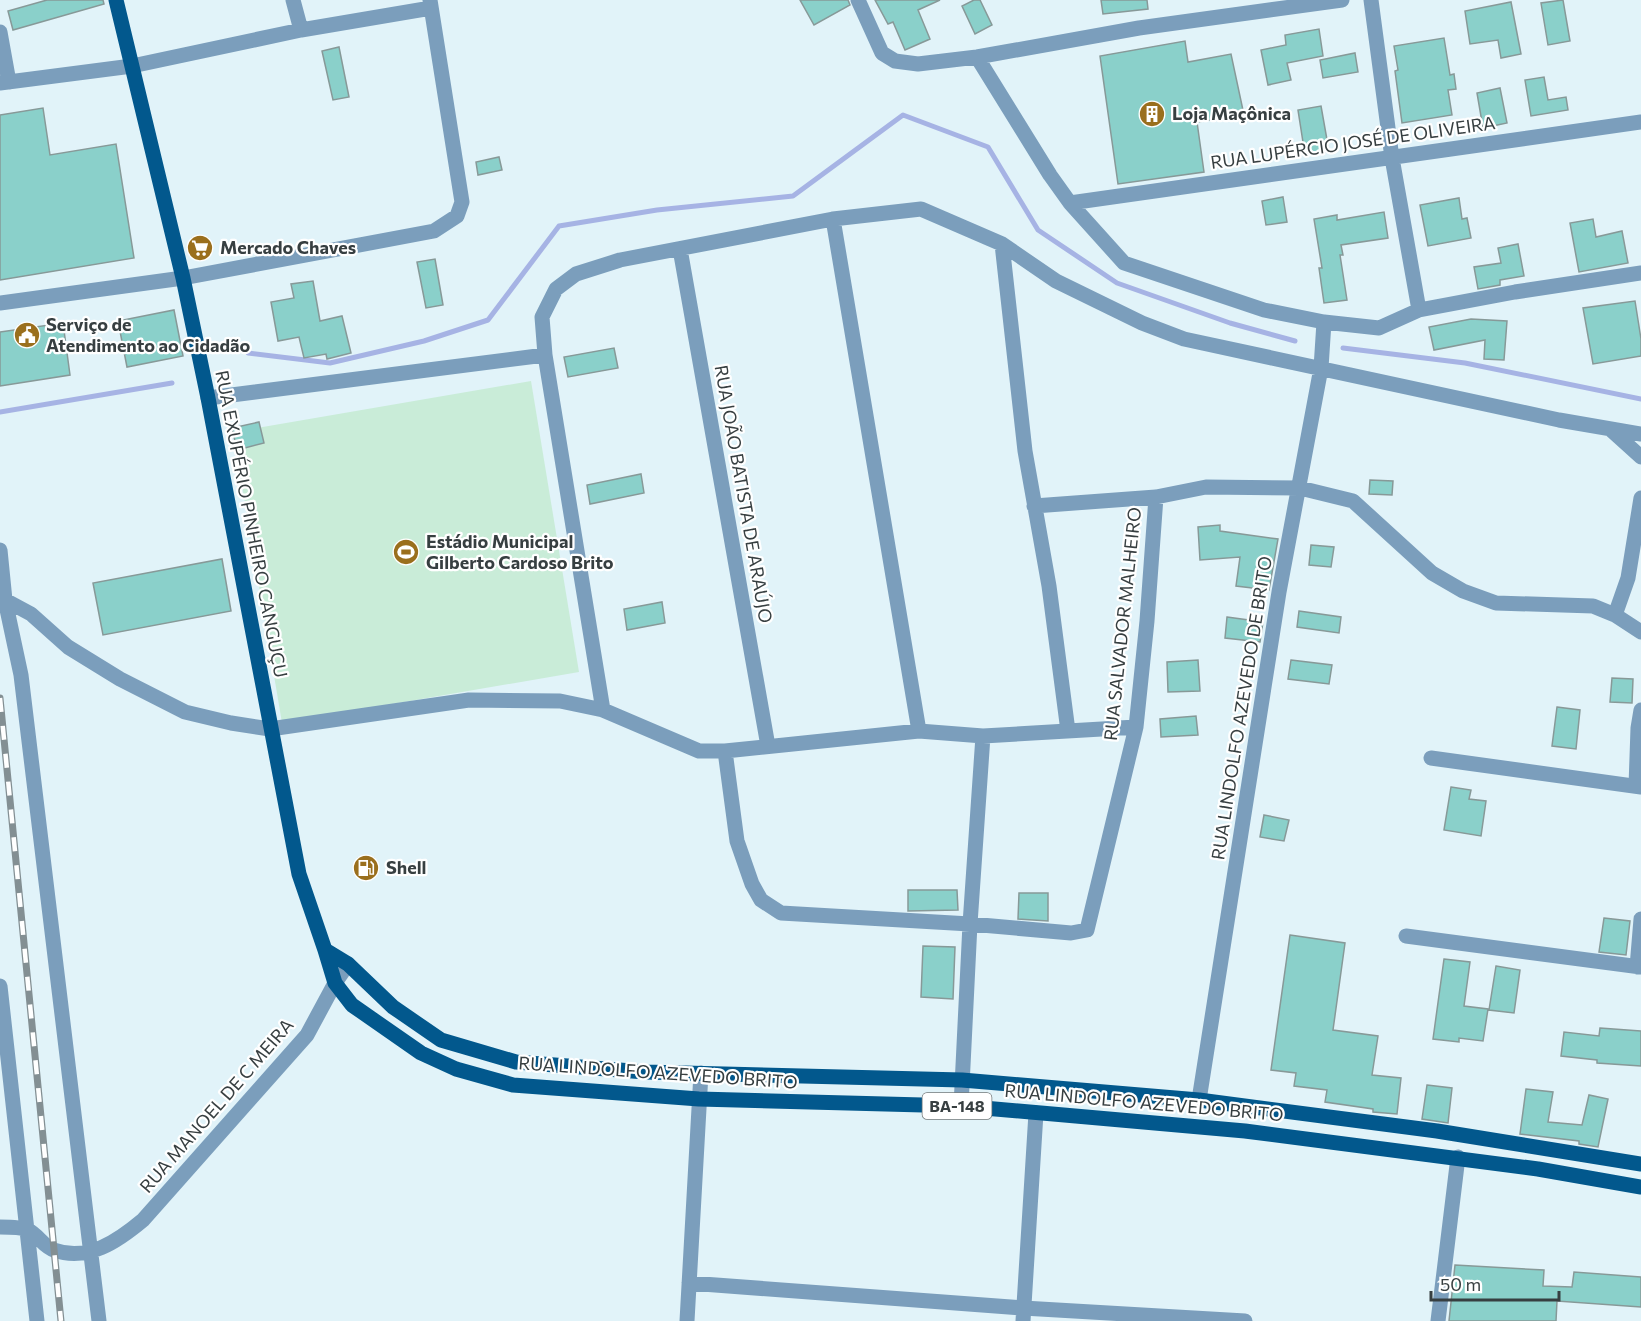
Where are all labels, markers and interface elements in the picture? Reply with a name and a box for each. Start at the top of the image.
building icon: Loja Maçônica [1137,99,1167,129]
place label: Loja Maçônica [1172,102,1291,124]
street label: RUA LUPÉRCIO JOSÉ DE OLIVEIRA [1209,111,1497,173]
supermarket icon: Mercado Chaves [185,233,215,263]
place label: Mercado Chaves [220,236,356,258]
place label: Serviço de Atendimento ao Cidadão [46,313,250,356]
public building icon: Serviço de Atendimento ao Cidadão [12,320,42,350]
street label: RUA JOÃO BATISTA DE ARAÚJO [710,363,778,625]
street label: RUA EXUPÉRIO PINHEIRO CANGUÇU [211,368,293,679]
street label: RUA SALVADOR MALHEIRO [1099,506,1145,742]
place label: Estádio Municipal Gilberto Cardoso Brito [426,530,614,573]
sports icon: Estádio Municipal Gilberto Cardoso Brito [391,537,421,567]
street label: RUA LINDOLFO AZEVEDO DE BRITO [1206,554,1276,861]
fuel station icon: Shell [351,853,381,883]
place label: Shell [386,856,427,878]
street label: RUA MANOEL DE C MEIRA [135,1014,298,1197]
street label: RUA LINDOLFO AZEVEDO BRITO [518,1051,798,1093]
street label: RUA LINDOLFO AZEVEDO BRITO [1004,1079,1284,1125]
road number: BA-148 [922,1093,992,1119]
scale bar [1431,1264,1558,1302]
text: 50 m [1440,1273,1481,1295]

